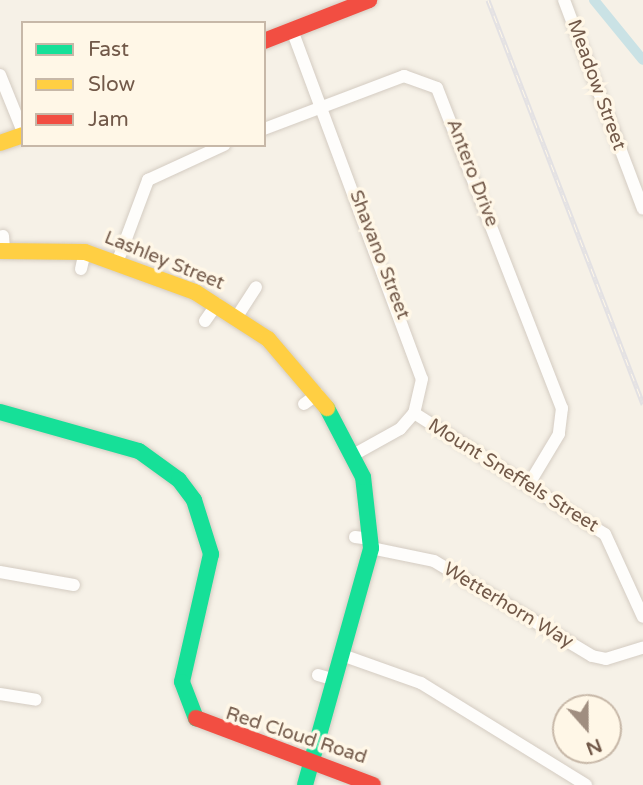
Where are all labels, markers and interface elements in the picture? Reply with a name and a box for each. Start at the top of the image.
street label: Meadow Street [562,17,630,153]
legend [21,21,266,147]
text: Fast [88,37,129,62]
text: Slow [88,72,135,97]
text: Jam [88,107,129,132]
street label: Antero Drive [441,116,503,230]
street label: Shavano Street [344,187,414,323]
street label: Lashley Street [101,227,227,295]
street label: Mount Sneffels Street [424,414,602,538]
street label: Wetterhorn Way [439,558,577,654]
north arrow [552,694,622,764]
street label: Red Cloud Road [223,702,369,770]
text: N [583,734,605,760]

